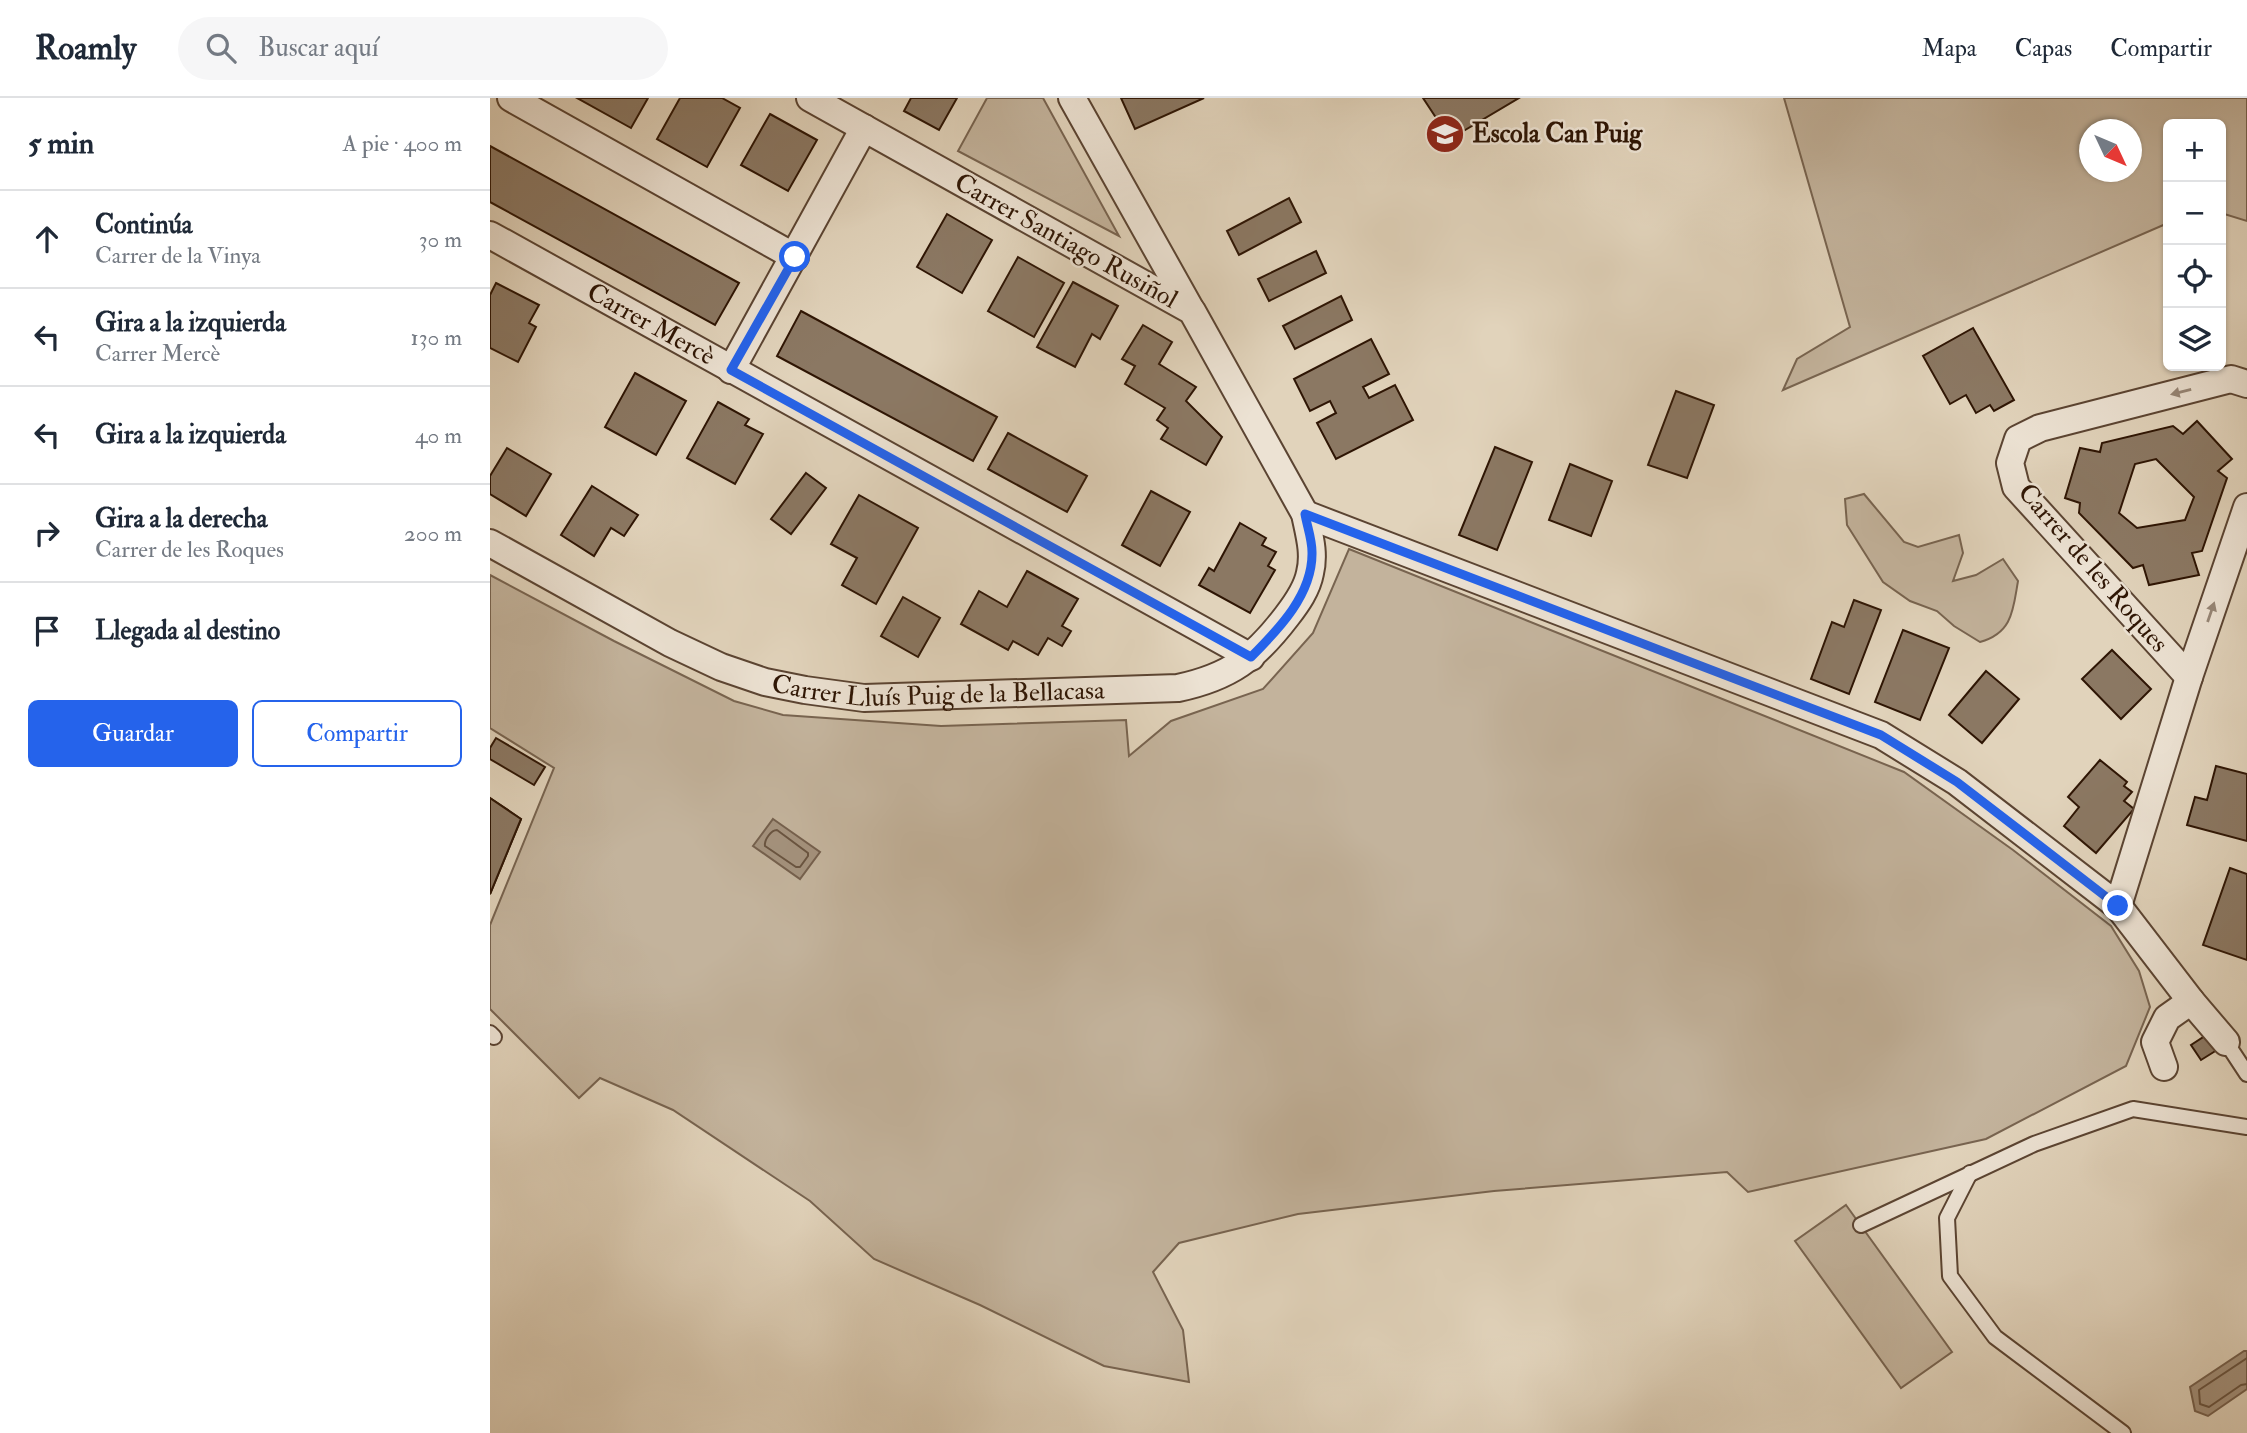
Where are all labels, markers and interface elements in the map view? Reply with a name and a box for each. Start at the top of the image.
search box [178,17,668,80]
text: Roamly [35,28,136,69]
icon: search [202,29,240,67]
text: Buscar aquí [258,32,379,64]
text: Mapa [1922,33,1977,64]
text: Capas [2015,33,2072,64]
text: Compartir [2110,33,2212,64]
school or university icon: Escola Can Puig [1424,113,1466,155]
place label: Escola Can Puig [1472,118,1643,151]
north arrow [2079,119,2142,182]
map controls [2163,119,2226,371]
button: + [2163,119,2226,182]
text: 5 min [28,125,94,162]
text: A pie · 400 m [343,129,462,158]
street label: Carrer Santiago Rusiñol [949,166,1183,316]
button: − [2163,182,2226,245]
text: Continúa [95,209,193,241]
icon: ahead [28,220,66,258]
text: 30 m [419,225,462,254]
text: Carrer de la Vinya [95,241,261,270]
route start [779,241,810,272]
button: locate [2163,245,2226,308]
street label: Carrer Mercè [581,276,721,373]
text: Gira a la izquierda [95,307,286,339]
button: layers [2163,308,2226,371]
icon: left [28,318,66,356]
text: 130 m [410,323,462,352]
text: Carrer Mercè [95,339,220,368]
one-way arrow [2170,387,2192,398]
icon: left [28,416,66,454]
text: Gira a la izquierda [95,419,286,451]
text: 40 m [415,421,462,450]
street label: Carrer de les Roques [2011,477,2175,659]
text: Gira a la derecha [95,503,268,535]
icon: right [28,514,66,552]
text: 200 m [404,519,462,548]
text: Carrer de les Roques [95,535,284,564]
one-way arrow [2206,602,2217,623]
icon: arrive [28,612,66,650]
text: Llegada al destino [95,615,280,647]
street label: Carrer Lluís Puig de la Bellacasa [769,668,1106,714]
button: Guardar [28,700,238,767]
button: Compartir [252,700,462,767]
route end [2102,890,2133,921]

